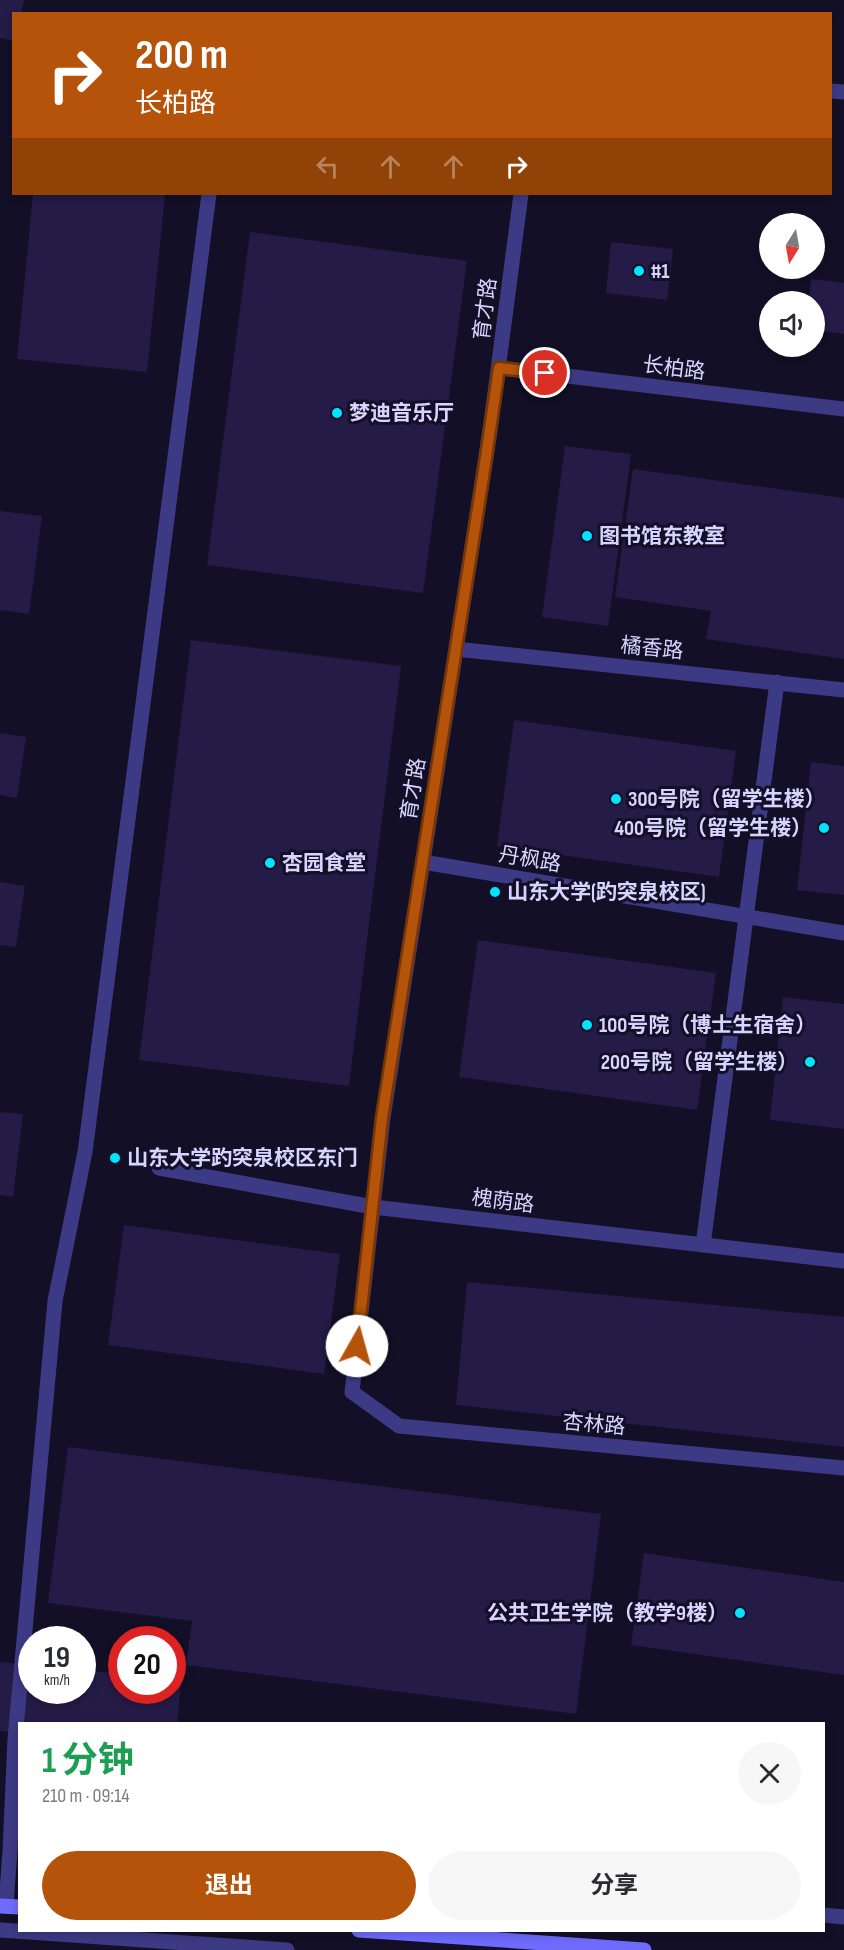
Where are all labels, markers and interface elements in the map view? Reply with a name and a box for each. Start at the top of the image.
text: 200 m [135,30,228,81]
icon: right [36,36,114,114]
text: 长柏路 [135,88,216,120]
icon: left [311,150,344,183]
icon: ahead [374,150,407,183]
icon: ahead [437,150,470,183]
icon: right [500,150,533,183]
north arrow [759,213,825,279]
map controls [759,213,825,357]
place label: #1 [651,259,669,284]
marker: #1 [632,264,646,278]
street label: 育才路 [469,276,502,342]
button: sound [759,291,825,357]
pin [519,347,570,398]
street label: 长柏路 [641,352,707,385]
icon: arrive [528,356,561,389]
place label: 梦迪音乐厅 [349,401,454,426]
marker: 梦迪音乐厅 [330,406,344,420]
place label: 图书馆东教室 [599,524,725,549]
marker: 图书馆东教室 [580,529,594,543]
street label: 橘香路 [619,633,685,664]
street label: 育才路 [396,756,431,822]
place label: 300号院（留学生楼） [628,787,825,812]
marker: 300号院（留学生楼） [609,792,623,806]
place label: 400号院（留学生楼） [614,816,812,841]
marker: 400号院（留学生楼） [817,821,831,835]
street label: 丹枫路 [497,842,563,877]
place label: 杏园食堂 [282,851,366,876]
marker: 杏园食堂 [263,856,277,870]
place label: 山东大学(趵突泉校区) [507,880,706,905]
marker: 山东大学(趵突泉校区) [488,885,502,899]
place label: 100号院（博士生宿舍） [599,1013,816,1038]
marker: 100号院（博士生宿舍） [580,1018,594,1032]
place label: 200号院（留学生楼） [601,1050,798,1075]
marker: 200号院（留学生楼） [803,1055,817,1069]
place label: 山东大学趵突泉校区东门 [127,1146,358,1171]
marker: 山东大学趵突泉校区东门 [108,1151,122,1165]
street label: 槐荫路 [470,1185,536,1218]
position arrow [325,1314,389,1378]
street label: 杏林路 [561,1409,626,1440]
place label: 公共卫生学院（教学9楼） [487,1601,728,1626]
marker: 公共卫生学院（教学9楼） [733,1606,747,1620]
speed limit sign: 20 [108,1626,186,1704]
text: 19 [44,1640,70,1676]
text: km/h [44,1671,70,1690]
text: 1 分钟 [42,1740,134,1783]
button: close [738,1742,801,1805]
text: 210 m · 09:14 [42,1784,130,1808]
button: 退出 [42,1851,416,1920]
button: 分享 [428,1851,801,1920]

